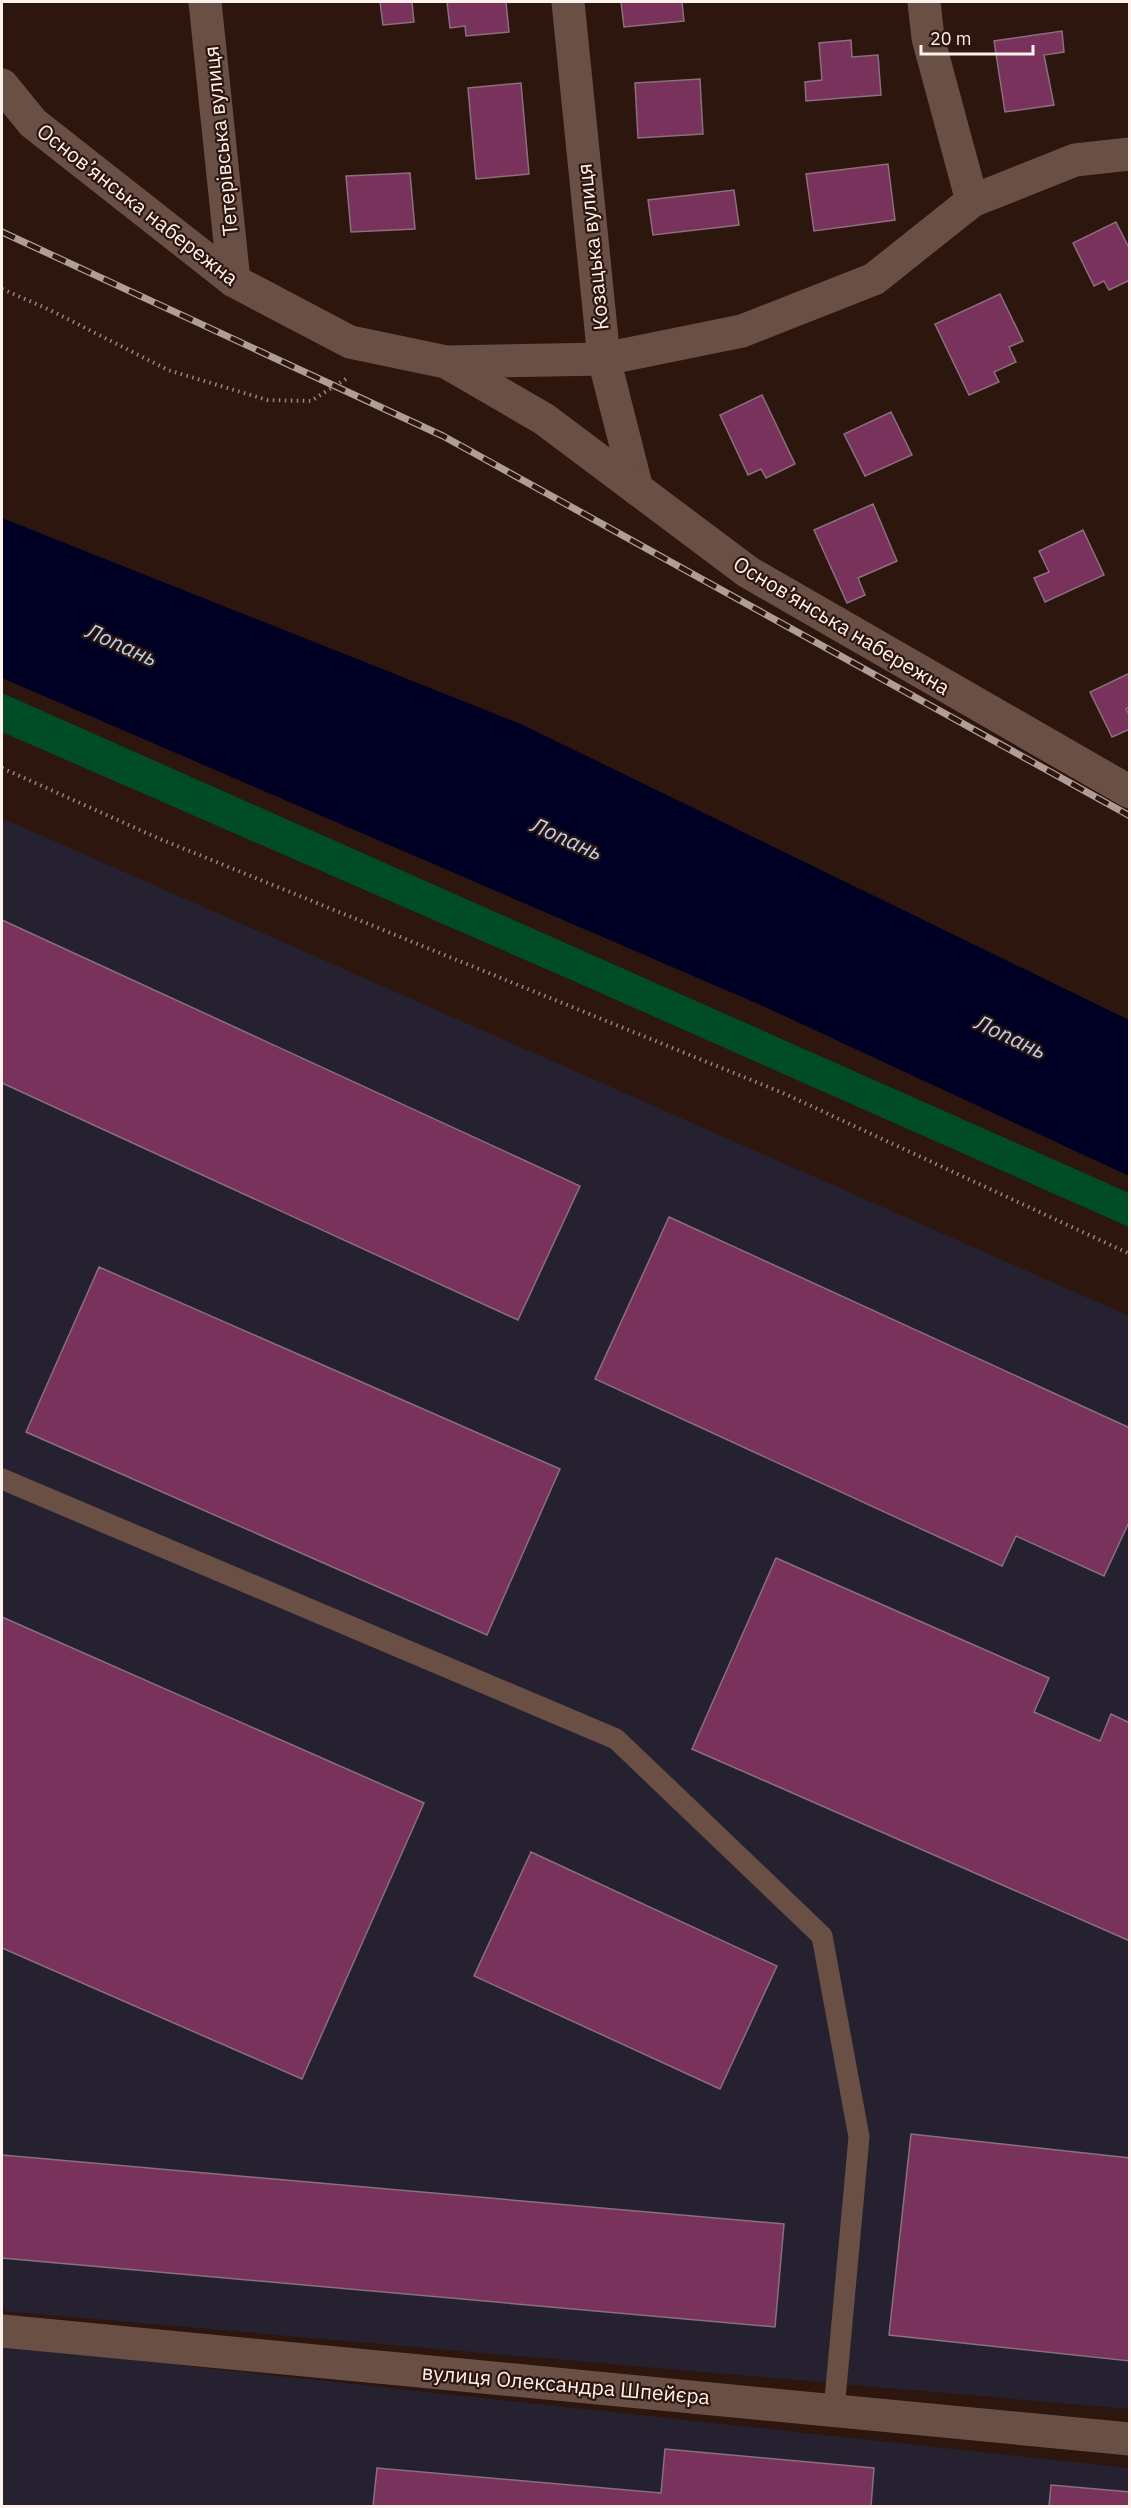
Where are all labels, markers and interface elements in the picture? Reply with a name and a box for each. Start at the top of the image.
scale bar [921,18,1034,56]
text: 20 m [930,27,972,50]
street label: Тетерівська вулиця [196,45,244,237]
street label: Основ’янська набережна [32,117,244,291]
street label: Козацька вулиця [569,162,615,332]
street label: Основ’янська набережна [728,549,956,701]
water label: Лопань [81,615,162,673]
water label: Лопань [526,809,607,867]
water label: Лопань [970,1007,1051,1065]
street label: вулиця Олександра Шпейєра [421,2357,711,2411]

